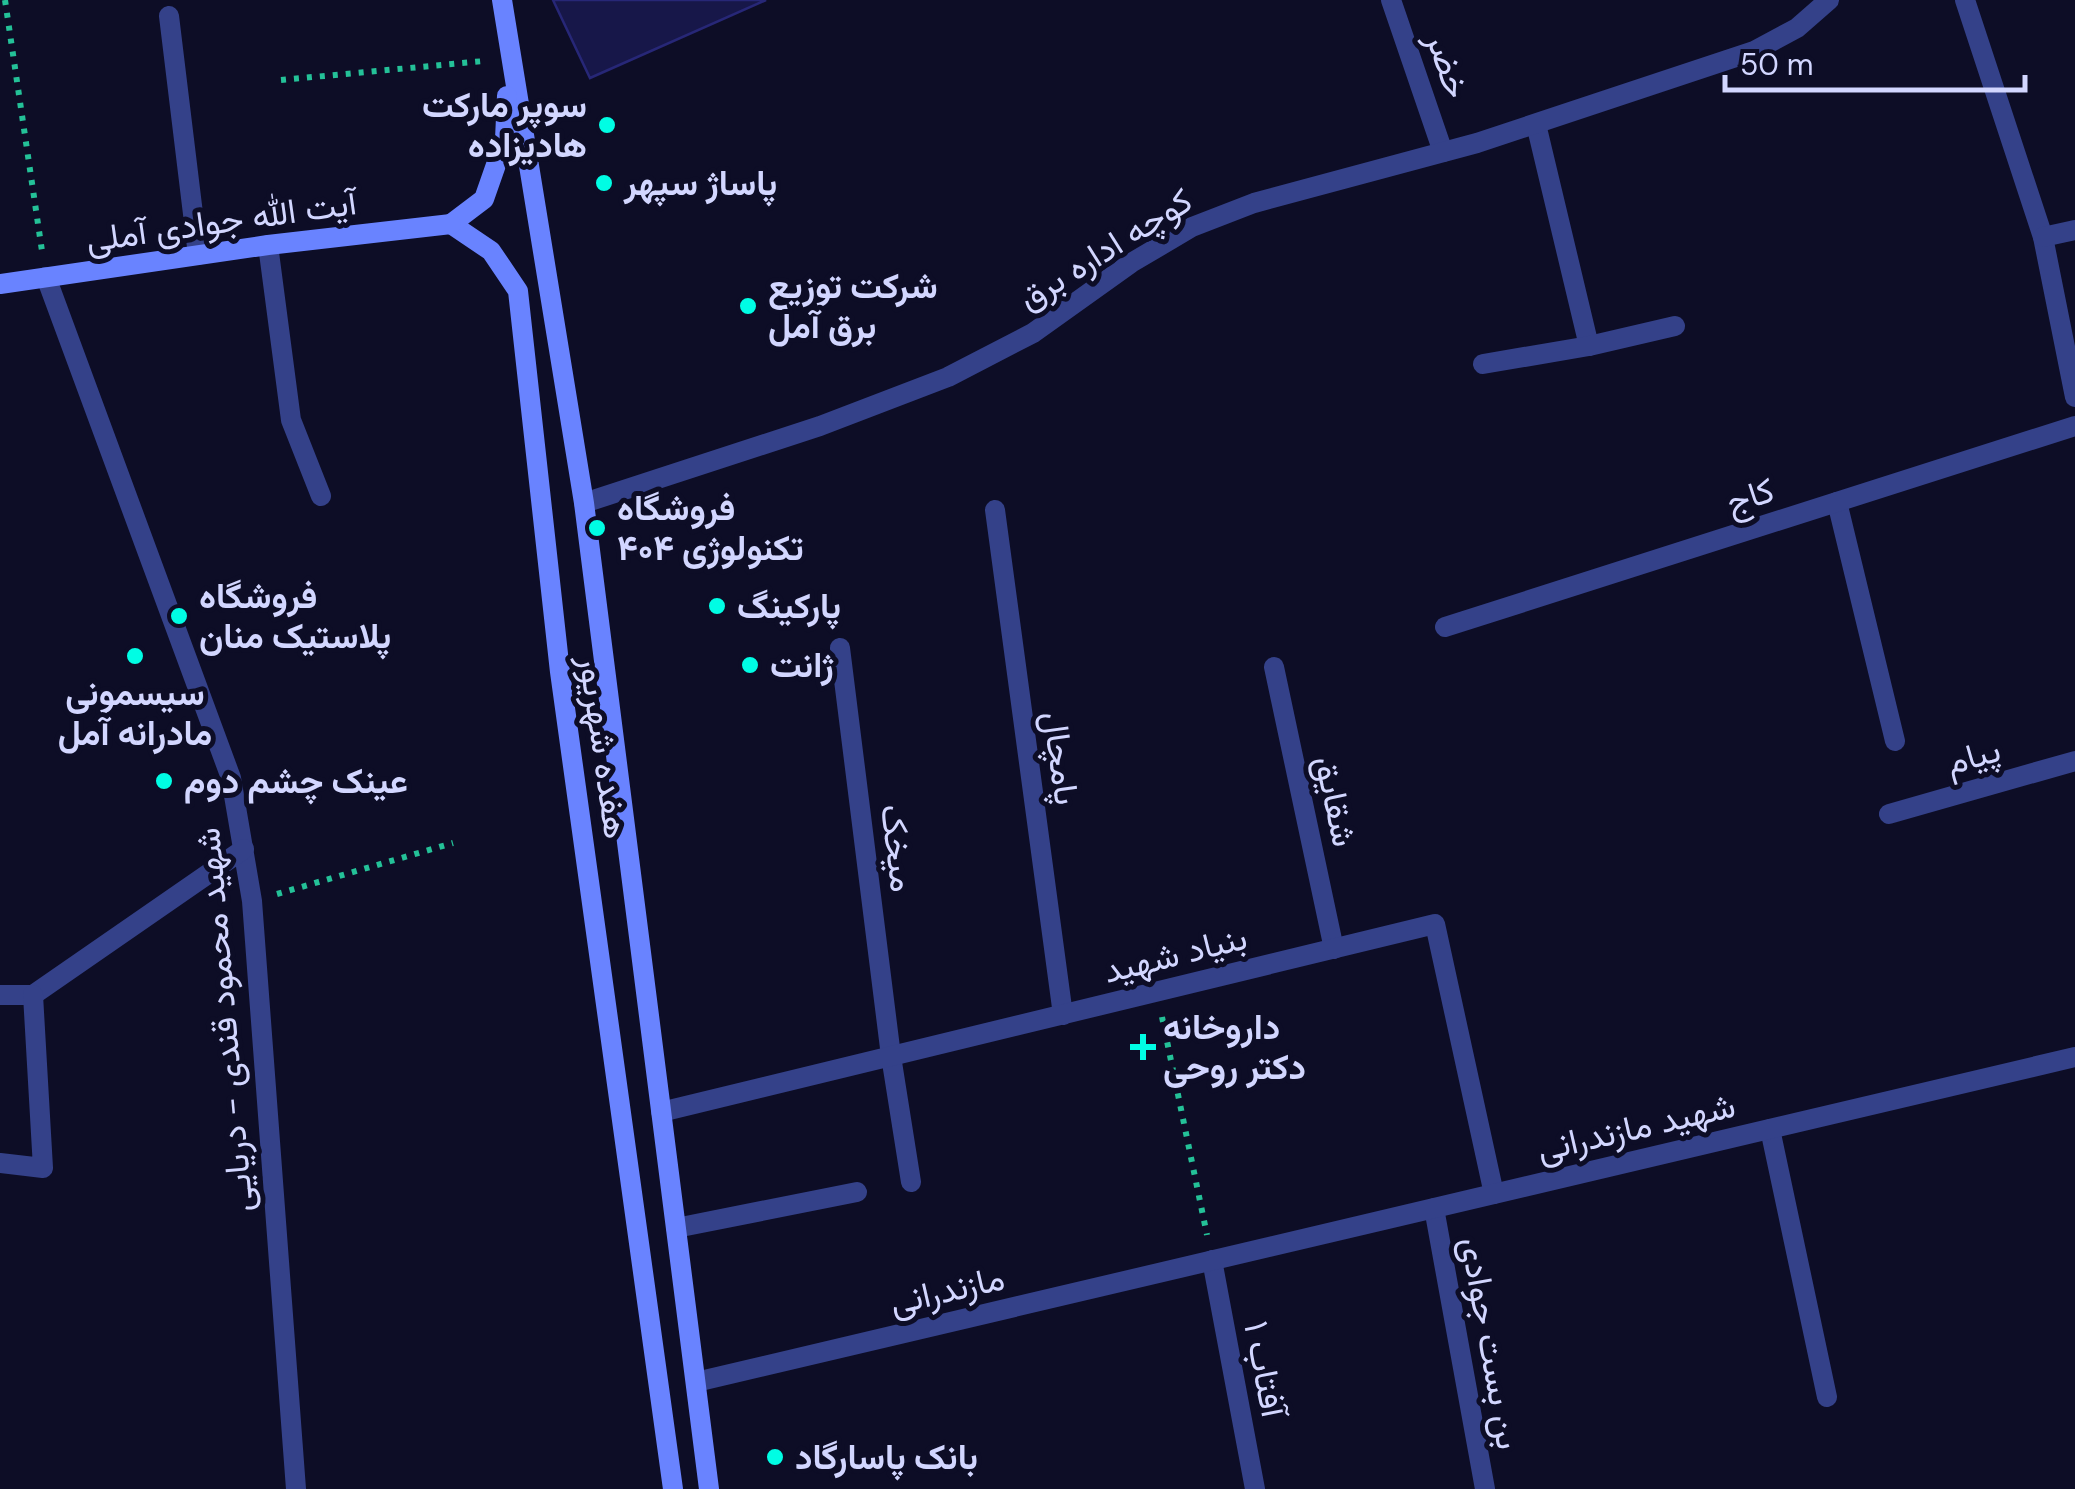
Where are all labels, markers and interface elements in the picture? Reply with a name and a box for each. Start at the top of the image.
street label: خضر [1415,25,1481,104]
scale bar [1725,30,2025,92]
text: 50 m [1740,45,1814,84]
place label: سوپر مارکت هادیزاده [422,82,587,168]
marker: سوپر مارکت هادیزاده [596,114,618,136]
place label: پاساژ سپهر [623,160,777,207]
marker: پاساژ سپهر [593,172,615,194]
street label: کوچه اداره برق [1009,177,1201,322]
street label: آیت الله جوادی آملی [83,179,362,263]
place label: شرکت توزیع برق آمل [768,263,938,349]
marker: شرکت توزیع برق آمل [737,295,759,317]
street label: کاج [1720,467,1780,526]
place label: فروشگاه تکنولوژی ۴۰۴ [617,485,804,571]
marker: فروشگاه تکنولوژی ۴۰۴ [586,517,608,539]
place label: فروشگاه پلاستیک منان [199,573,391,660]
place label: پارکینگ [737,583,841,630]
marker: پارکینگ [706,595,728,617]
marker: فروشگاه پلاستیک منان [168,605,190,627]
place label: ژانت [770,642,834,688]
marker: سیسمونی مادرانه آمل [124,645,146,667]
street label: هفده شهریور [568,651,640,842]
marker: ژانت [739,654,761,676]
place label: سیسمونی مادرانه آمل [58,670,212,756]
street label: پامچال [1031,708,1090,808]
street label: پیام [1940,726,2006,787]
street label: شقایق [1304,751,1368,851]
place label: عینک چشم دوم [184,758,408,805]
marker: عینک چشم دوم [153,770,175,792]
street label: میخک [870,801,926,895]
street label: شهید محمود قندی - دریایی [184,826,264,1214]
street label: بنیاد شهید [1098,914,1252,994]
place label: داروخانه دکتر روحی [1163,1004,1306,1090]
marker: داروخانه دکتر روحی [1132,1036,1154,1058]
street label: شهید مازندرانی [1532,1082,1740,1172]
street label: بن بست جوادی [1450,1233,1532,1453]
street label: مازندرانی [885,1254,1009,1326]
street label: آفتاب ۱ [1233,1317,1297,1424]
place label: بانک پاسارگاد [795,1434,978,1481]
marker: بانک پاسارگاد [764,1446,786,1468]

